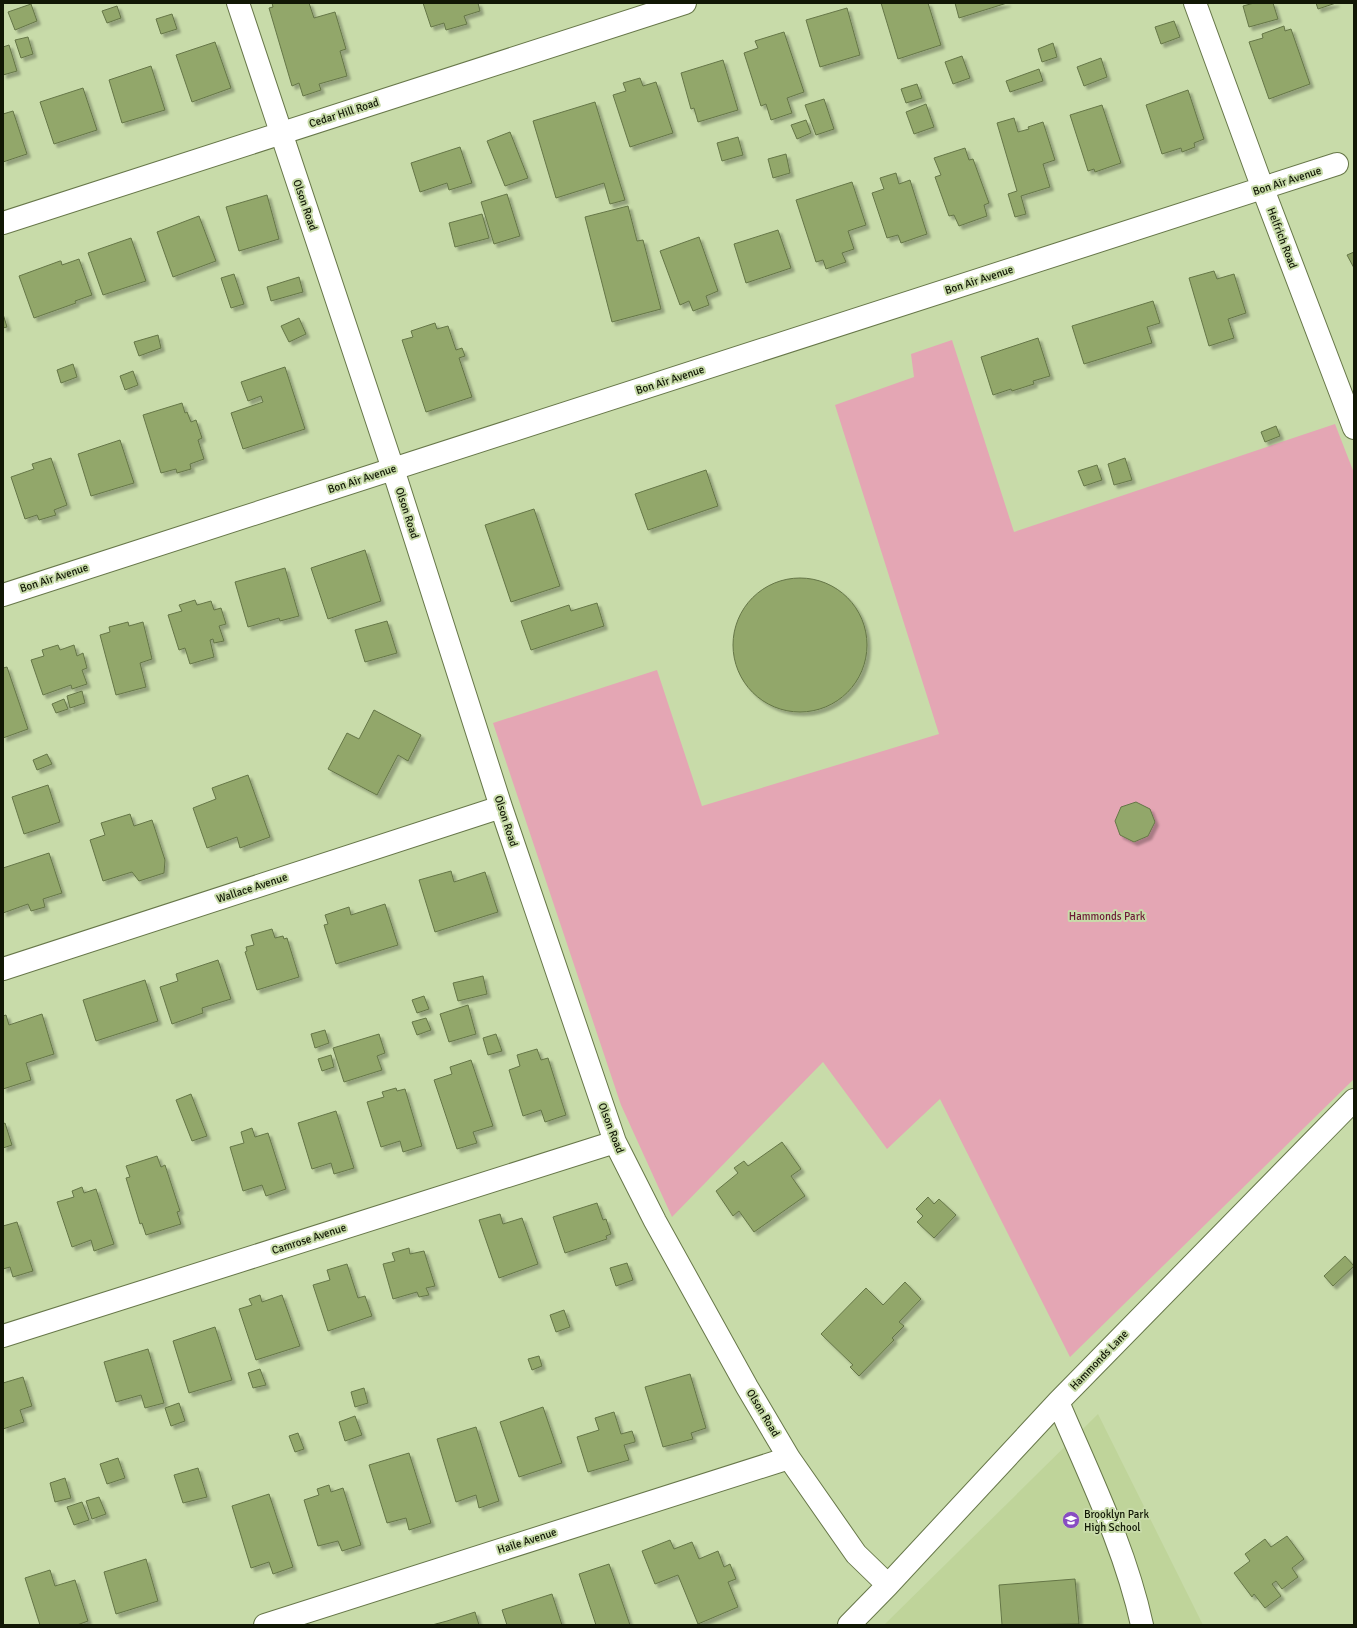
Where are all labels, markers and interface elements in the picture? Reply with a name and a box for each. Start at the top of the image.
street label: Cedar Hill Road [307,96,381,130]
street label: Bon Air Avenue [1251,164,1323,198]
street label: Olson Road [290,178,320,232]
street label: Helfrich Road [1264,206,1300,271]
street label: Bon Air Avenue [943,263,1015,297]
street label: Bon Air Avenue [634,363,706,397]
street label: Bon Air Avenue [326,462,398,496]
street label: Olson Road [393,486,421,540]
street label: Bon Air Avenue [18,561,90,595]
street label: Olson Road [492,794,520,848]
street label: Wallace Avenue [215,870,289,906]
park label: Hammonds Park [1069,910,1146,923]
street label: Olson Road [595,1101,627,1155]
street label: Camrose Avenue [270,1221,348,1257]
street label: Hammonds Lane [1067,1327,1131,1393]
street label: Olson Road [744,1387,782,1439]
place label: Brooklyn Park High School [1084,1508,1149,1534]
school or university icon: Brooklyn Park High School [1061,1510,1081,1530]
street label: Haile Avenue [496,1525,558,1557]

